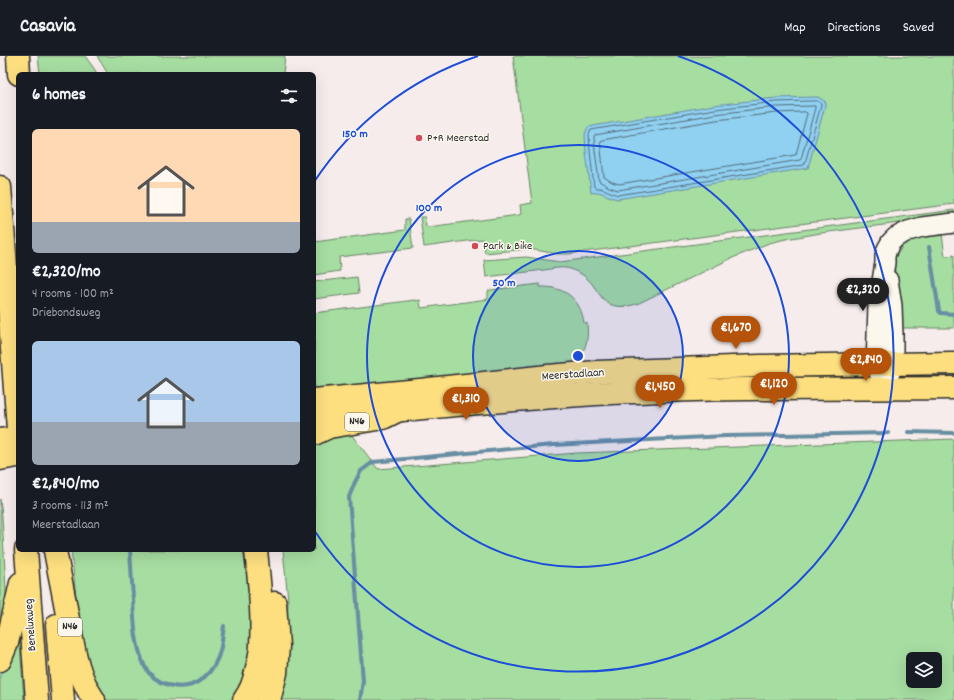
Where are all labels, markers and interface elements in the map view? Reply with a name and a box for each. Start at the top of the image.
text: Casavia [20,14,76,41]
text: Map [784,18,806,38]
text: Directions [828,18,881,38]
text: Saved [903,18,934,38]
text: 6 homes [32,84,86,108]
icon: filters [278,85,300,107]
text: 150 m [342,126,368,143]
place label: P+R Meerstad [427,130,489,147]
marker: P+R Meerstad [414,133,424,143]
icon: home [130,155,202,227]
text: 100 m [416,200,442,217]
place label: Park & Bike [483,238,532,255]
marker: Park & Bike [470,241,480,251]
text: €2,320/mo [32,261,100,285]
text: 50 m [492,275,516,292]
pin: €2,320 [830,278,896,312]
text: €2,320 [846,281,880,300]
text: 4 rooms · 100 m² [32,285,114,304]
text: Driebondsweg [32,304,100,323]
pin: €1,670 [703,316,769,350]
text: €1,670 [720,319,752,338]
pin: €2,840 [833,348,899,382]
centre of rings [571,349,585,363]
text: €2,840 [849,351,883,370]
street label: Meerstadlaan [541,364,605,386]
icon: home [130,367,202,439]
pin: €1,120 [741,372,807,406]
pin: €1,450 [627,375,693,409]
text: €1,120 [760,375,788,394]
text: €1,450 [644,378,676,397]
pin: €1,310 [433,387,499,421]
text: €1,310 [452,390,480,409]
road number: N46 [345,413,369,431]
text: €2,840/mo [32,473,99,497]
text: 3 rooms · 113 m² [32,497,109,516]
text: Meerstadlaan [32,516,100,535]
street label: Beneluxweg [21,598,41,652]
road number: N46 [58,618,82,636]
map controls [906,652,942,688]
button: layers [906,652,942,688]

